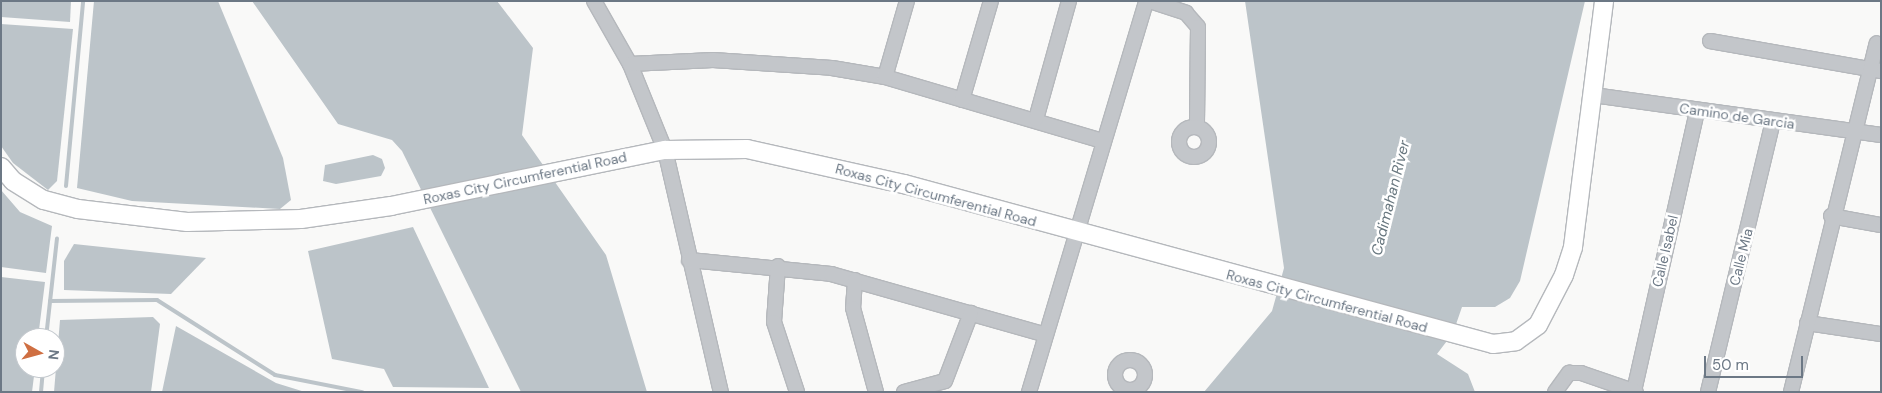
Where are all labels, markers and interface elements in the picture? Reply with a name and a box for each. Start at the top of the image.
street label: Camino de Garcia [1678,100,1796,132]
water label: Cadimahan River [1368,139,1414,257]
street label: Roxas City Circumferential Road [422,148,628,208]
street label: Roxas City Circumferential Road [834,160,1038,230]
street label: Calle Isabel [1649,213,1681,289]
street label: Calle Mia [1726,227,1756,287]
street label: Roxas City Circumferential Road [1225,266,1429,336]
north arrow [15,328,65,378]
scale bar [1707,346,1806,378]
text: N [44,349,63,361]
text: 50 m [1712,355,1749,375]

